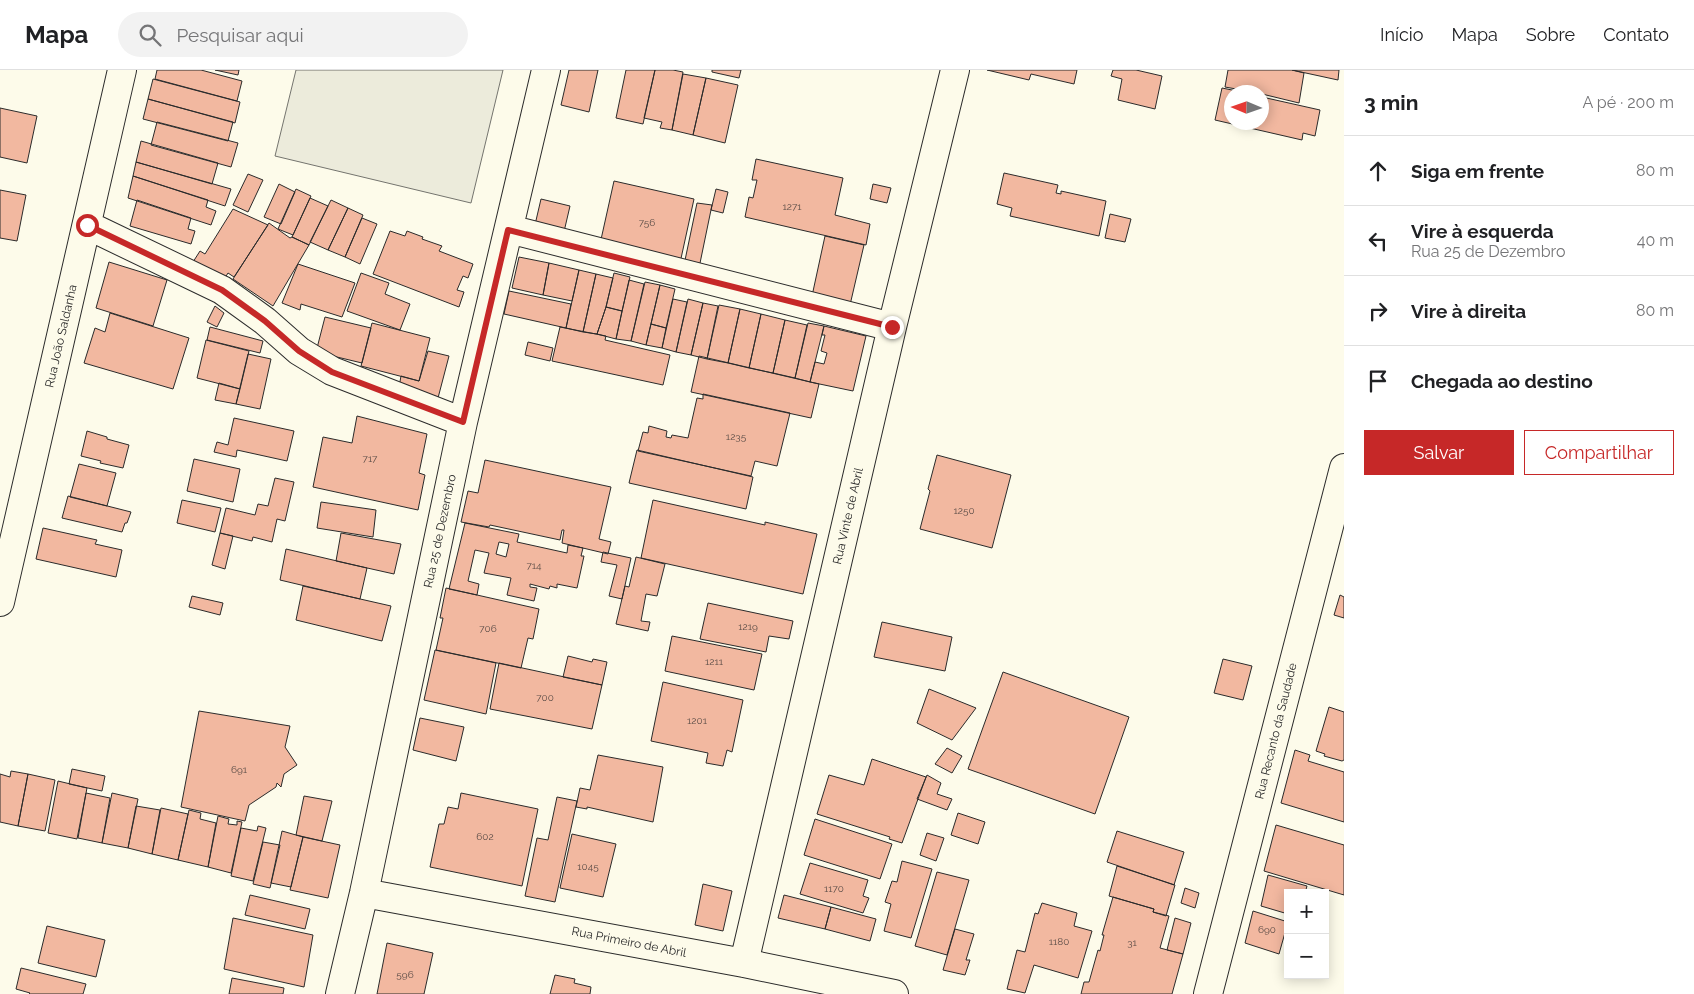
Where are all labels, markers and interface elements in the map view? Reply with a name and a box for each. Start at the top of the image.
search box [118,12,468,57]
text: Mapa [25,20,88,49]
icon: search [136,21,164,49]
text: Pesquisar aqui [176,24,304,46]
text: Início [1380,24,1423,45]
text: Mapa [1451,24,1498,45]
text: Sobre [1526,24,1575,45]
text: Contato [1603,24,1669,45]
north arrow [1224,85,1269,130]
text: 3 min [1364,90,1418,115]
text: A pé · 200 m [1582,93,1674,112]
icon: ahead [1364,157,1392,185]
text: Siga em frente [1411,160,1544,182]
text: 80 m [1636,161,1674,180]
house number: 1271 [782,201,802,212]
route start [76,214,99,237]
house number: 756 [639,217,655,228]
text: Vire à esquerda [1411,220,1554,242]
icon: left [1364,227,1392,255]
text: 40 m [1637,231,1674,250]
text: Rua 25 de Dezembro [1411,242,1565,261]
street label: Rua João Saldanha [42,283,80,389]
icon: right [1364,297,1392,325]
text: Vire à direita [1411,300,1526,322]
text: 80 m [1636,301,1674,320]
route end [881,316,904,339]
icon: arrive [1364,367,1392,395]
text: Chegada ao destino [1411,370,1593,392]
button: Salvar [1364,430,1514,475]
button: Compartilhar [1524,430,1674,475]
house number: 1235 [726,431,747,442]
house number: 717 [363,453,378,464]
street label: Rua Vinte de Abril [830,466,866,566]
street label: Rua 25 de Dezembro [421,473,459,589]
house number: 1250 [953,505,975,516]
house number: 714 [526,560,542,571]
house number: 1219 [738,621,758,632]
house number: 706 [479,623,497,634]
house number: 1211 [705,656,724,667]
street label: Rua Recanto da Saudade [1252,661,1300,801]
house number: 700 [536,692,554,703]
house number: 1201 [687,715,708,726]
house number: 691 [231,764,248,775]
house number: 602 [476,831,494,842]
house number: 1045 [577,861,599,872]
house number: 1170 [824,883,844,894]
map controls [1284,889,1329,979]
button: + [1284,889,1329,934]
street label: Rua Primeiro de Abril [570,924,688,960]
house number: 690 [1258,924,1276,935]
button: − [1284,934,1329,979]
house number: 1180 [1049,936,1069,947]
house number: 31 [1127,937,1138,948]
house number: 596 [396,969,414,980]

